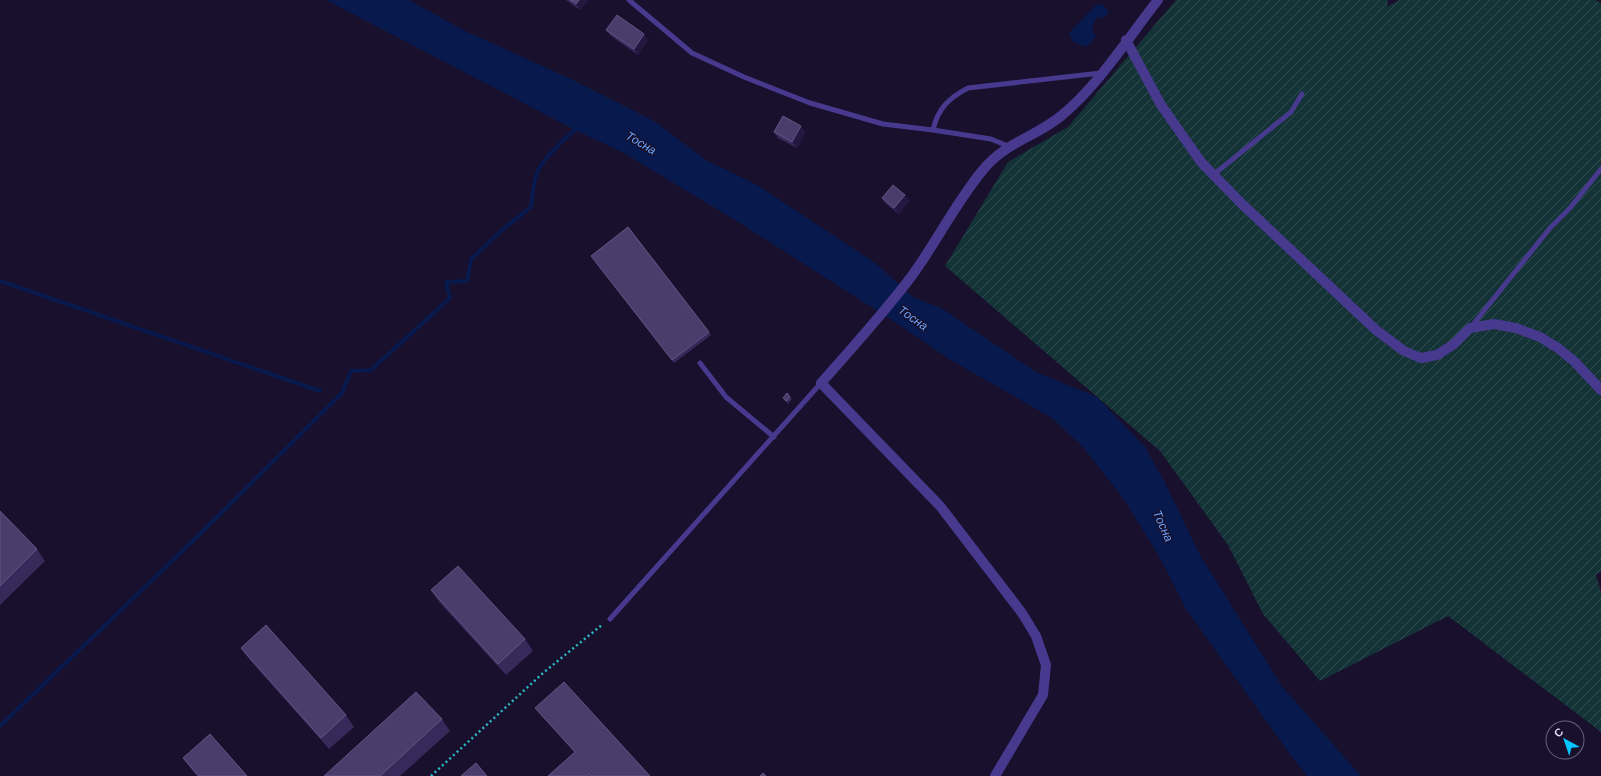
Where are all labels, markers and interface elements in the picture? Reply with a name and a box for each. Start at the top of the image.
water label: Тосна [623,129,659,158]
water label: Тосна [896,303,931,333]
water label: Тосна [1150,508,1176,544]
north arrow [1545,720,1585,760]
text: С [1552,725,1566,739]

